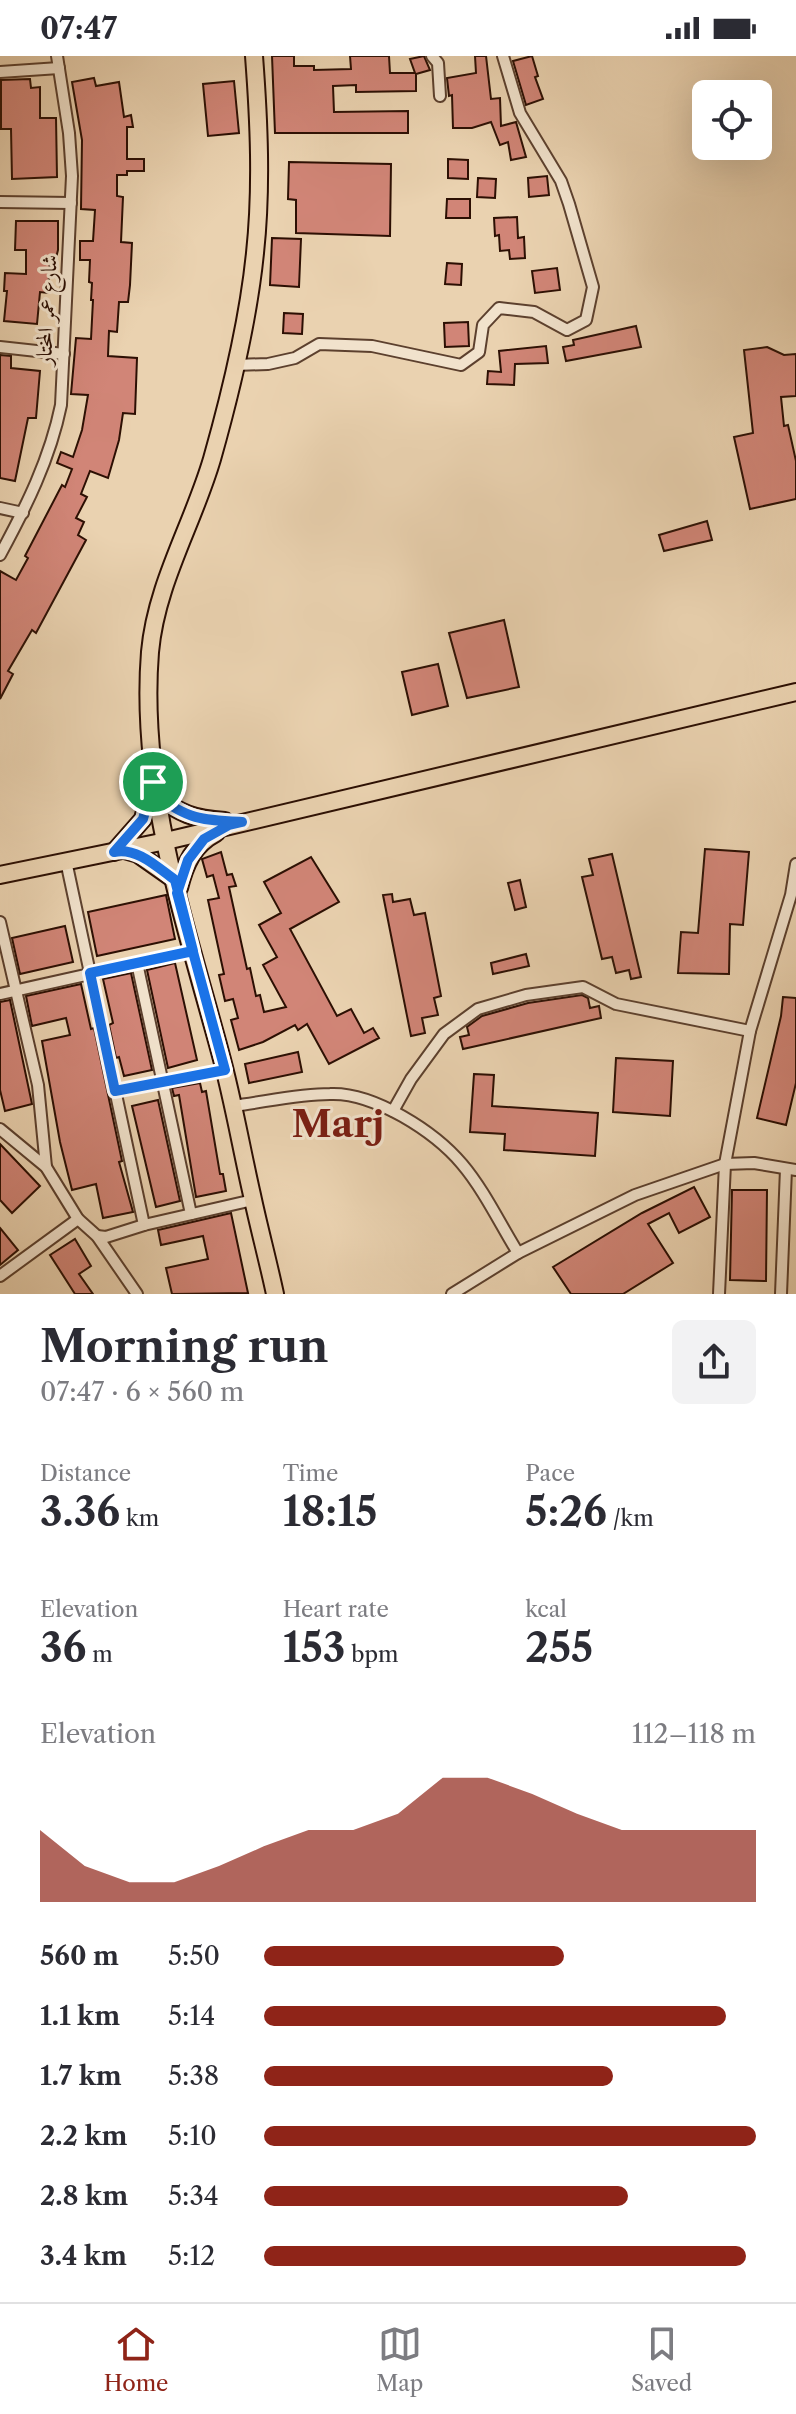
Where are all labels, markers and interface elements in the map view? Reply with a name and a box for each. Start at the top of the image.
text: 07:47 [40,10,117,47]
map controls [692,80,772,160]
button: locate [692,80,772,160]
street label: شارع عمر المختار [30,254,68,368]
pin [119,748,187,816]
icon: arrive [131,760,175,804]
district label: Marj [291,1100,385,1147]
text: Morning run [40,1319,329,1373]
button: share [672,1320,756,1404]
text: 07:47 · 6 × 560 m [40,1376,244,1408]
text: Distance [40,1460,131,1487]
text: Time [283,1460,338,1487]
text: Pace [525,1460,575,1487]
text: 3.36 [40,1487,120,1536]
text: 18:15 [283,1487,377,1536]
text: 5:26 [525,1487,607,1536]
text: km [120,1505,159,1532]
text: /km [607,1505,654,1532]
text: Elevation [40,1596,138,1623]
text: Heart rate [283,1596,389,1623]
text: kcal [525,1596,567,1623]
text: 36 [40,1623,87,1672]
text: 153 [283,1623,345,1672]
text: 255 [525,1623,593,1672]
text: m [87,1641,113,1668]
text: bpm [345,1641,399,1668]
text: Elevation [40,1718,156,1750]
text: 112–118 m [632,1718,756,1750]
text: 560 m [40,1940,119,1972]
text: 5:50 [168,1940,220,1972]
text: 1.1 km [40,2000,120,2032]
text: 5:14 [168,2000,215,2032]
text: 1.7 km [40,2060,122,2092]
text: 5:38 [168,2060,219,2092]
text: 2.2 km [40,2120,127,2152]
text: 5:10 [168,2120,217,2152]
text: 2.8 km [40,2180,128,2212]
text: 5:34 [168,2180,219,2212]
text: 3.4 km [40,2240,127,2272]
text: 5:12 [168,2240,215,2272]
tab: Home [104,2322,168,2397]
tab: Map [376,2322,423,2397]
tab: Saved [631,2322,692,2397]

